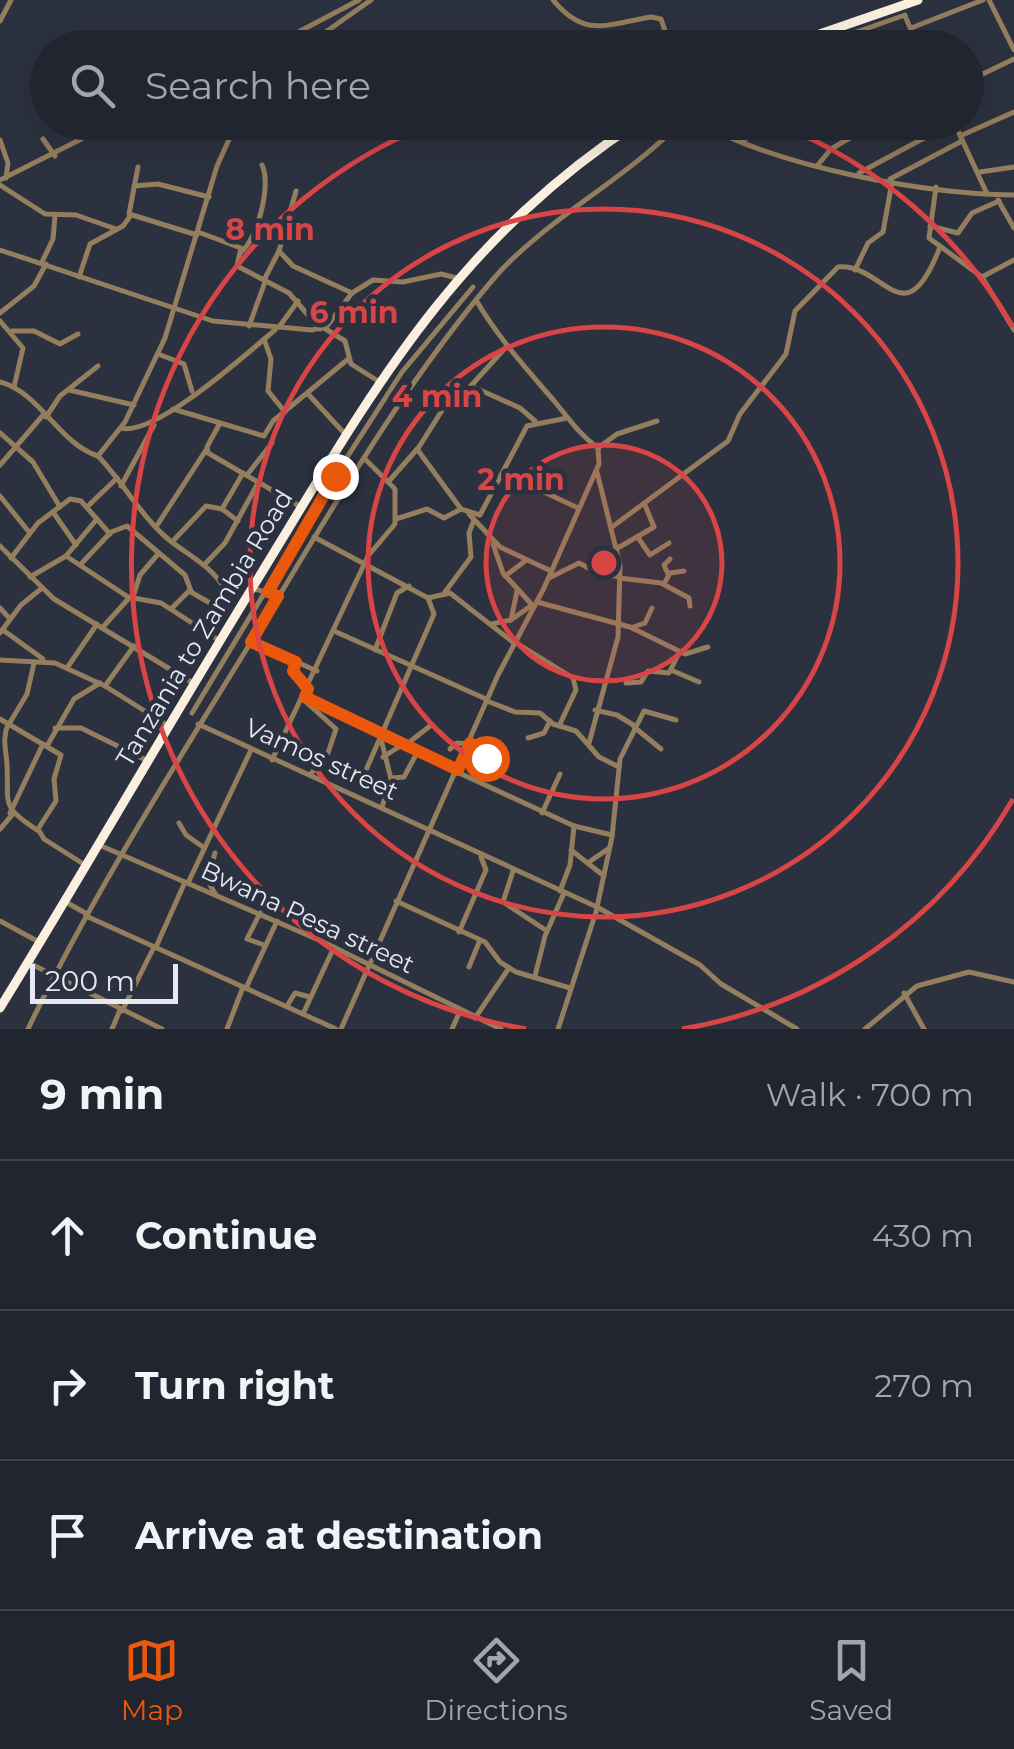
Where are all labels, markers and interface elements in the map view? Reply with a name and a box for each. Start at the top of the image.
search box [30,30,984,140]
icon: search [65,58,120,113]
text: Search here [145,62,371,109]
text: 8 min [225,211,315,248]
text: 6 min [310,294,398,331]
text: 4 min [392,378,482,415]
route end [313,454,359,500]
text: 2 min [477,461,565,498]
street label: Tanzania to Zambia Road [109,484,299,772]
centre of rings [586,545,622,581]
street label: Vamos street [241,712,403,806]
route start [464,736,510,782]
street label: Bwana Pesa street [197,854,419,980]
scale bar [30,959,178,1004]
text: 200 m [45,964,135,998]
text: 9 min [40,1068,164,1120]
text: Walk · 700 m [766,1075,974,1114]
icon: ahead [40,1208,95,1263]
text: Continue [135,1212,317,1259]
text: 430 m [872,1216,974,1255]
icon: right [40,1358,95,1413]
text: Turn right [135,1362,334,1409]
text: 270 m [874,1366,974,1405]
icon: arrive [40,1508,95,1563]
text: Arrive at destination [135,1512,543,1559]
tab: Map [121,1633,183,1727]
tab: Directions [424,1633,568,1727]
tab: Saved [809,1633,893,1727]

